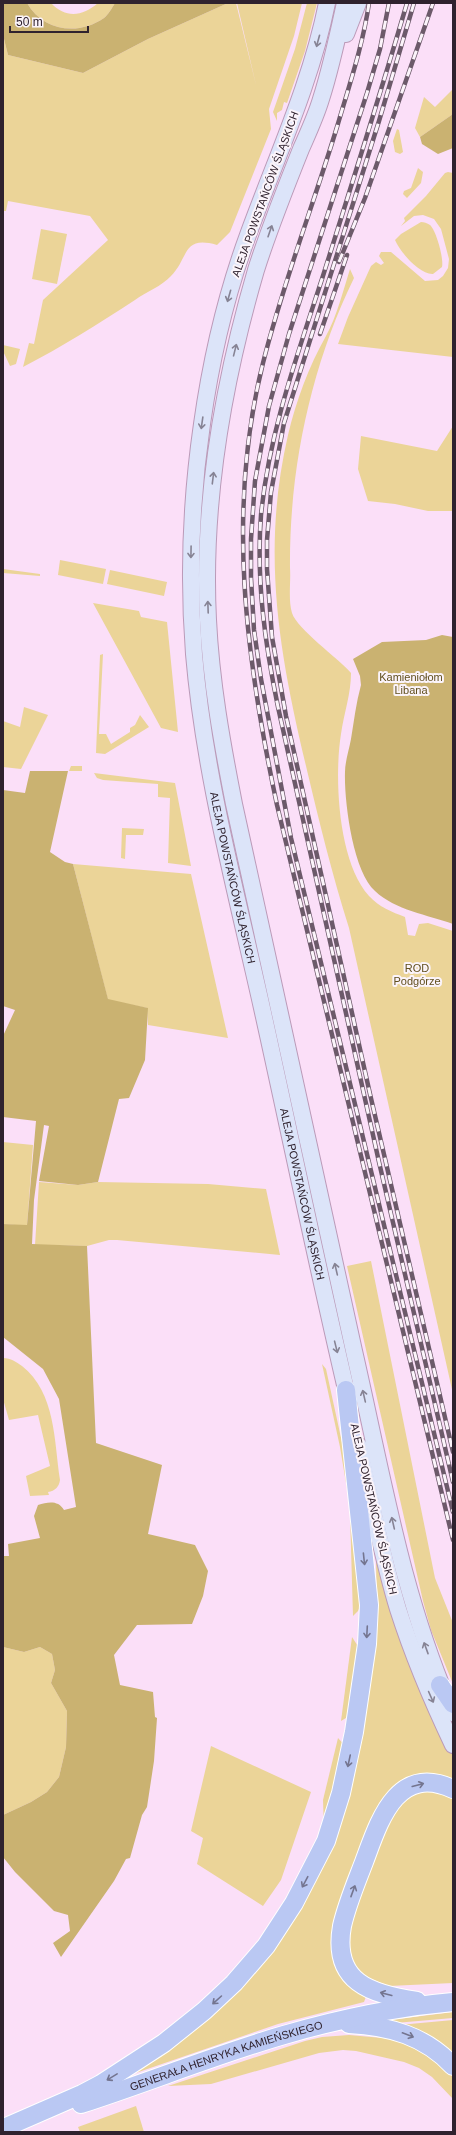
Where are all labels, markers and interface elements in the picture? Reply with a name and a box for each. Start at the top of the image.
scale bar [10,8,88,34]
text: 50 m [16,15,43,29]
one-way arrow [314,34,321,47]
street label: ALEJA POWSTAŃCÓW ŚLĄSKICH [229,110,301,278]
one-way arrow [266,226,274,238]
one-way arrow [225,289,232,302]
one-way arrow [232,343,239,356]
one-way arrow [198,416,206,429]
one-way arrow [209,472,217,485]
one-way arrow [188,545,195,558]
one-way arrow [204,601,211,614]
park label: Kamieniołom Libana [379,671,443,696]
street label: ALEJA POWSTAŃCÓW ŚLĄSKICH [208,791,258,965]
park label: ROD Podgórze [393,962,441,987]
street label: ALEJA POWSTAŃCÓW ŚLĄSKICH [278,1107,327,1281]
one-way arrow [331,1263,339,1276]
one-way arrow [333,1340,341,1353]
one-way arrow [360,1390,368,1403]
street label: ALEJA POWSTAŃCÓW ŚLĄSKICH [348,1422,400,1596]
one-way arrow [388,1517,396,1530]
one-way arrow [360,1552,368,1565]
one-way arrow [364,1625,371,1638]
one-way arrow [422,1643,430,1655]
one-way arrow [427,1691,435,1703]
one-way arrow [344,1754,352,1767]
one-way arrow [411,1780,424,1788]
one-way arrow [300,1876,308,1888]
one-way arrow [350,1885,358,1897]
one-way arrow [380,1990,393,1998]
one-way arrow [211,1995,222,2004]
street label: GENERAŁA HENRYKA KAMIEŃSKIEGO [128,2019,324,2093]
one-way arrow [402,2031,414,2039]
one-way arrow [106,2073,118,2081]

